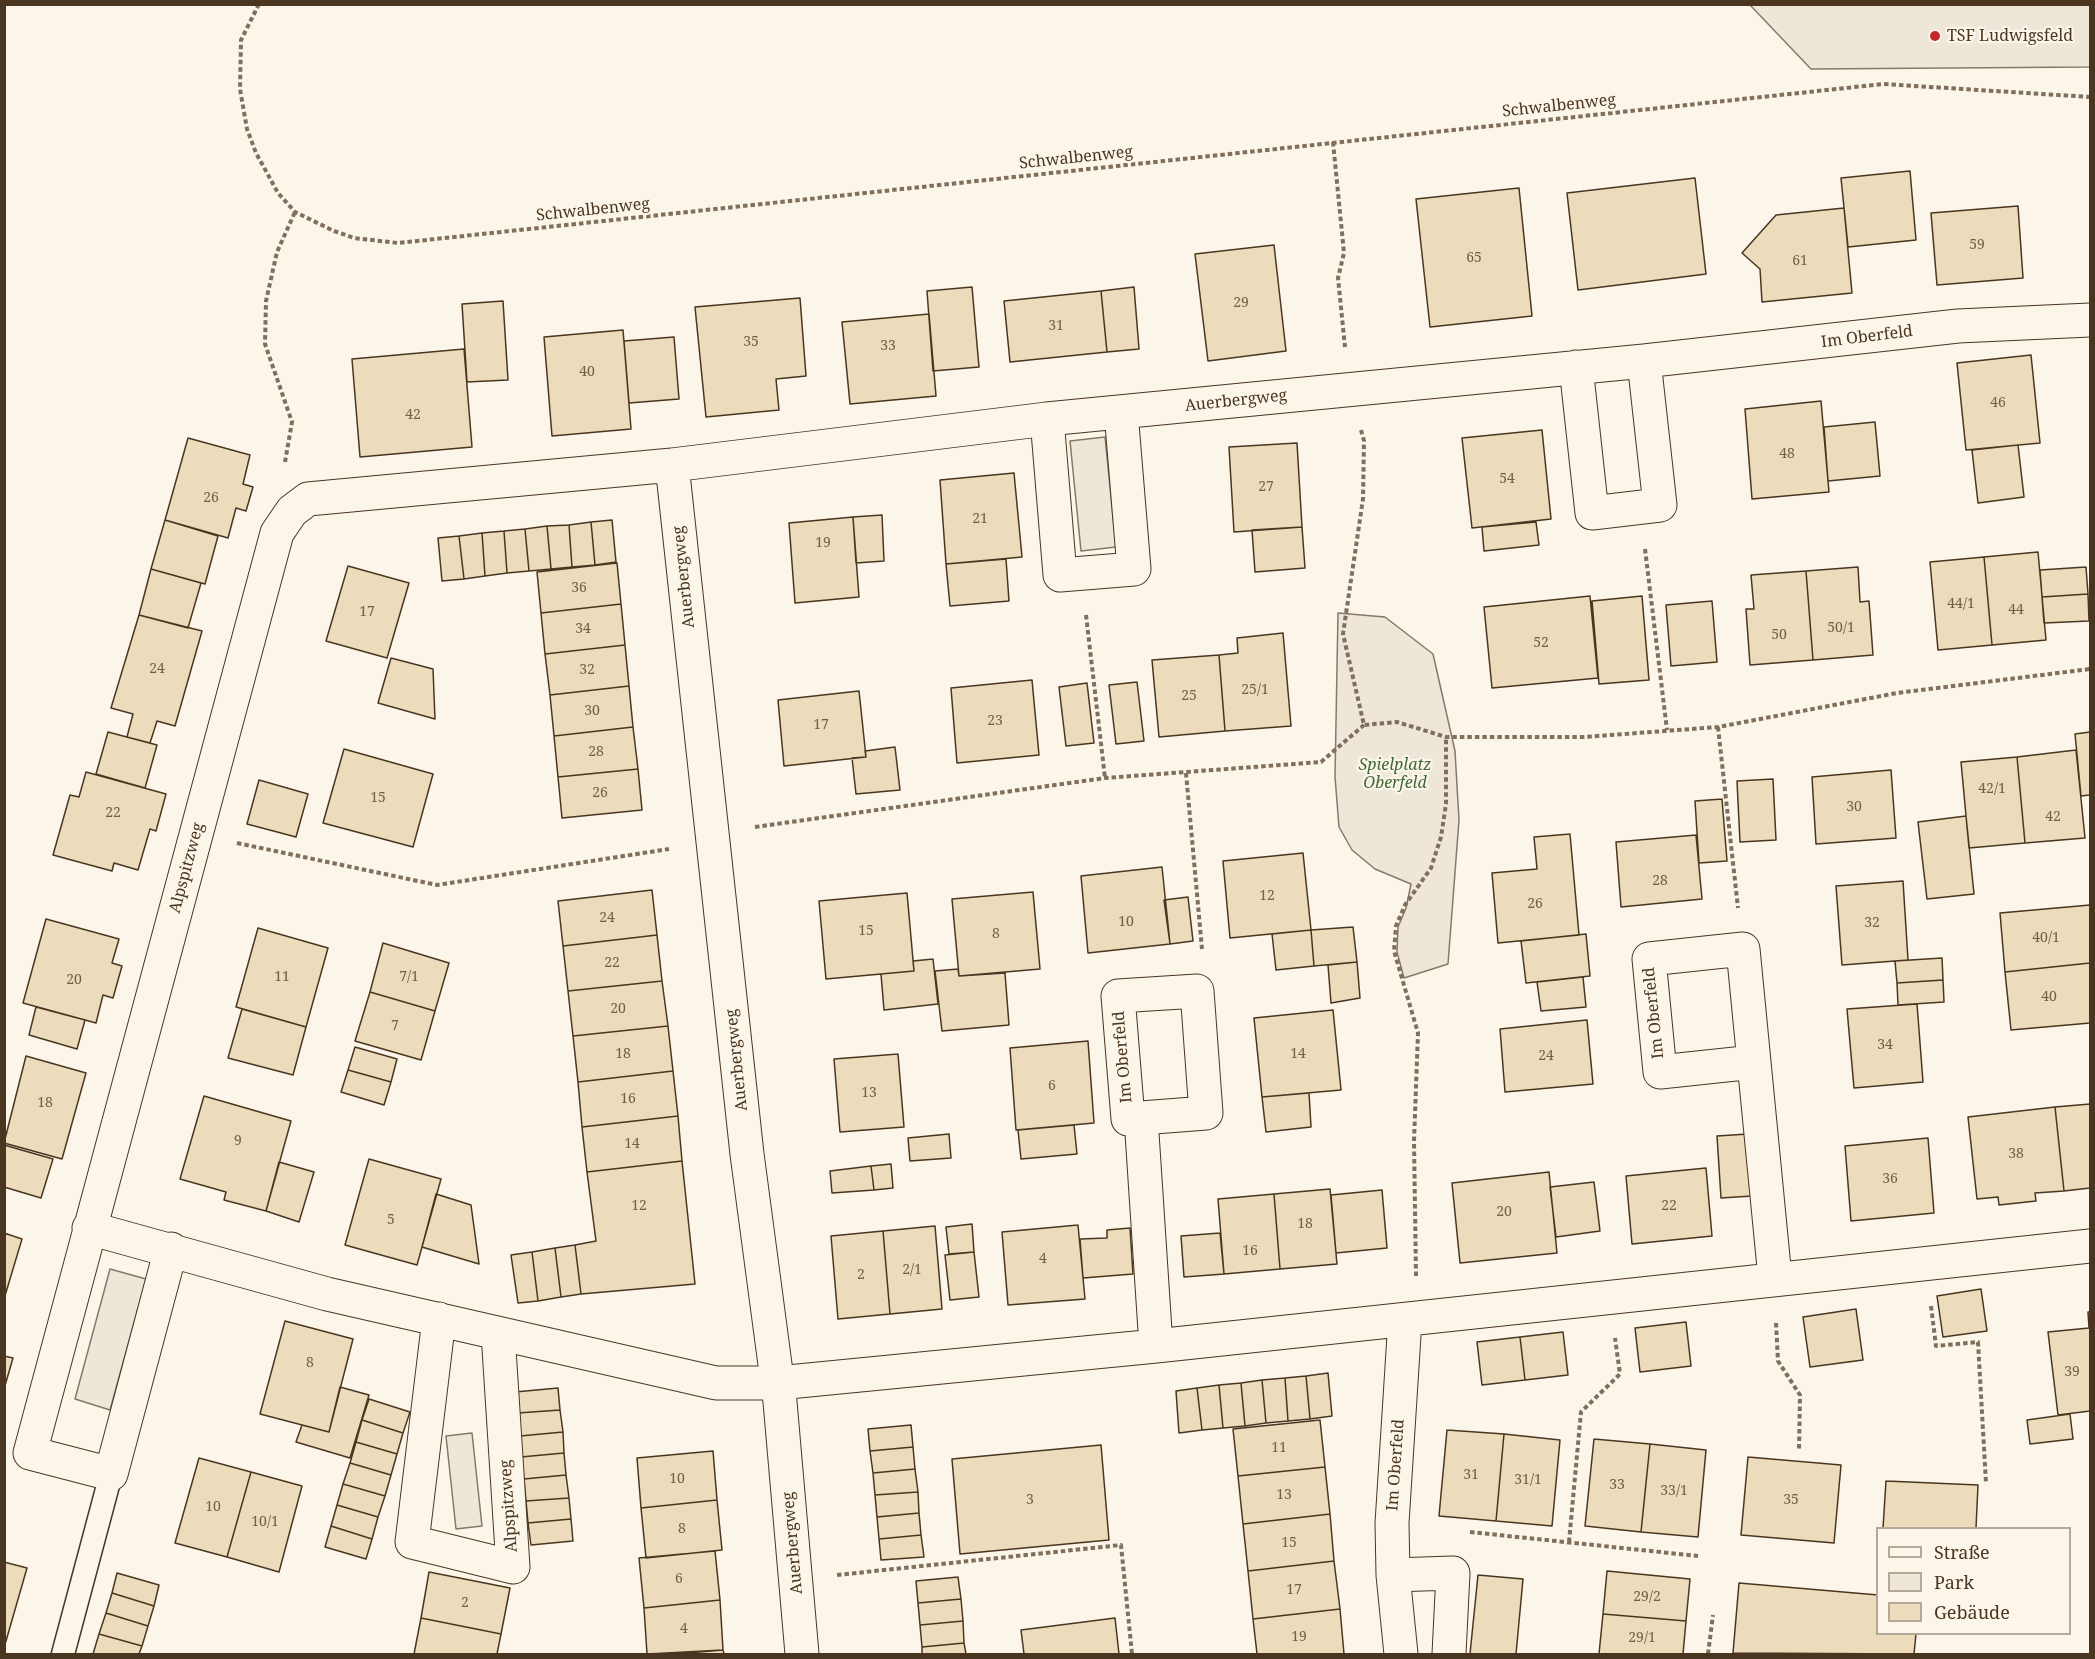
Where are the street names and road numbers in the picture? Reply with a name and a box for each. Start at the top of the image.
street label: Schwalbenweg [1501,90,1617,122]
street label: Schwalbenweg [1018,142,1134,174]
street label: Schwalbenweg [535,194,651,226]
street label: Im Oberfeld [1820,322,1914,352]
street label: Auerbergweg [1184,386,1288,416]
street label: Auerbergweg [669,525,699,629]
street label: Alpspitzweg [166,821,208,915]
street label: Im Oberfeld [1640,966,1668,1060]
street label: Auerbergweg [722,1008,752,1112]
street label: Im Oberfeld [1109,1010,1137,1104]
street label: Im Oberfeld [1383,1418,1409,1512]
street label: Alpspitzweg [496,1459,522,1553]
street label: Auerbergweg [779,1491,807,1595]

